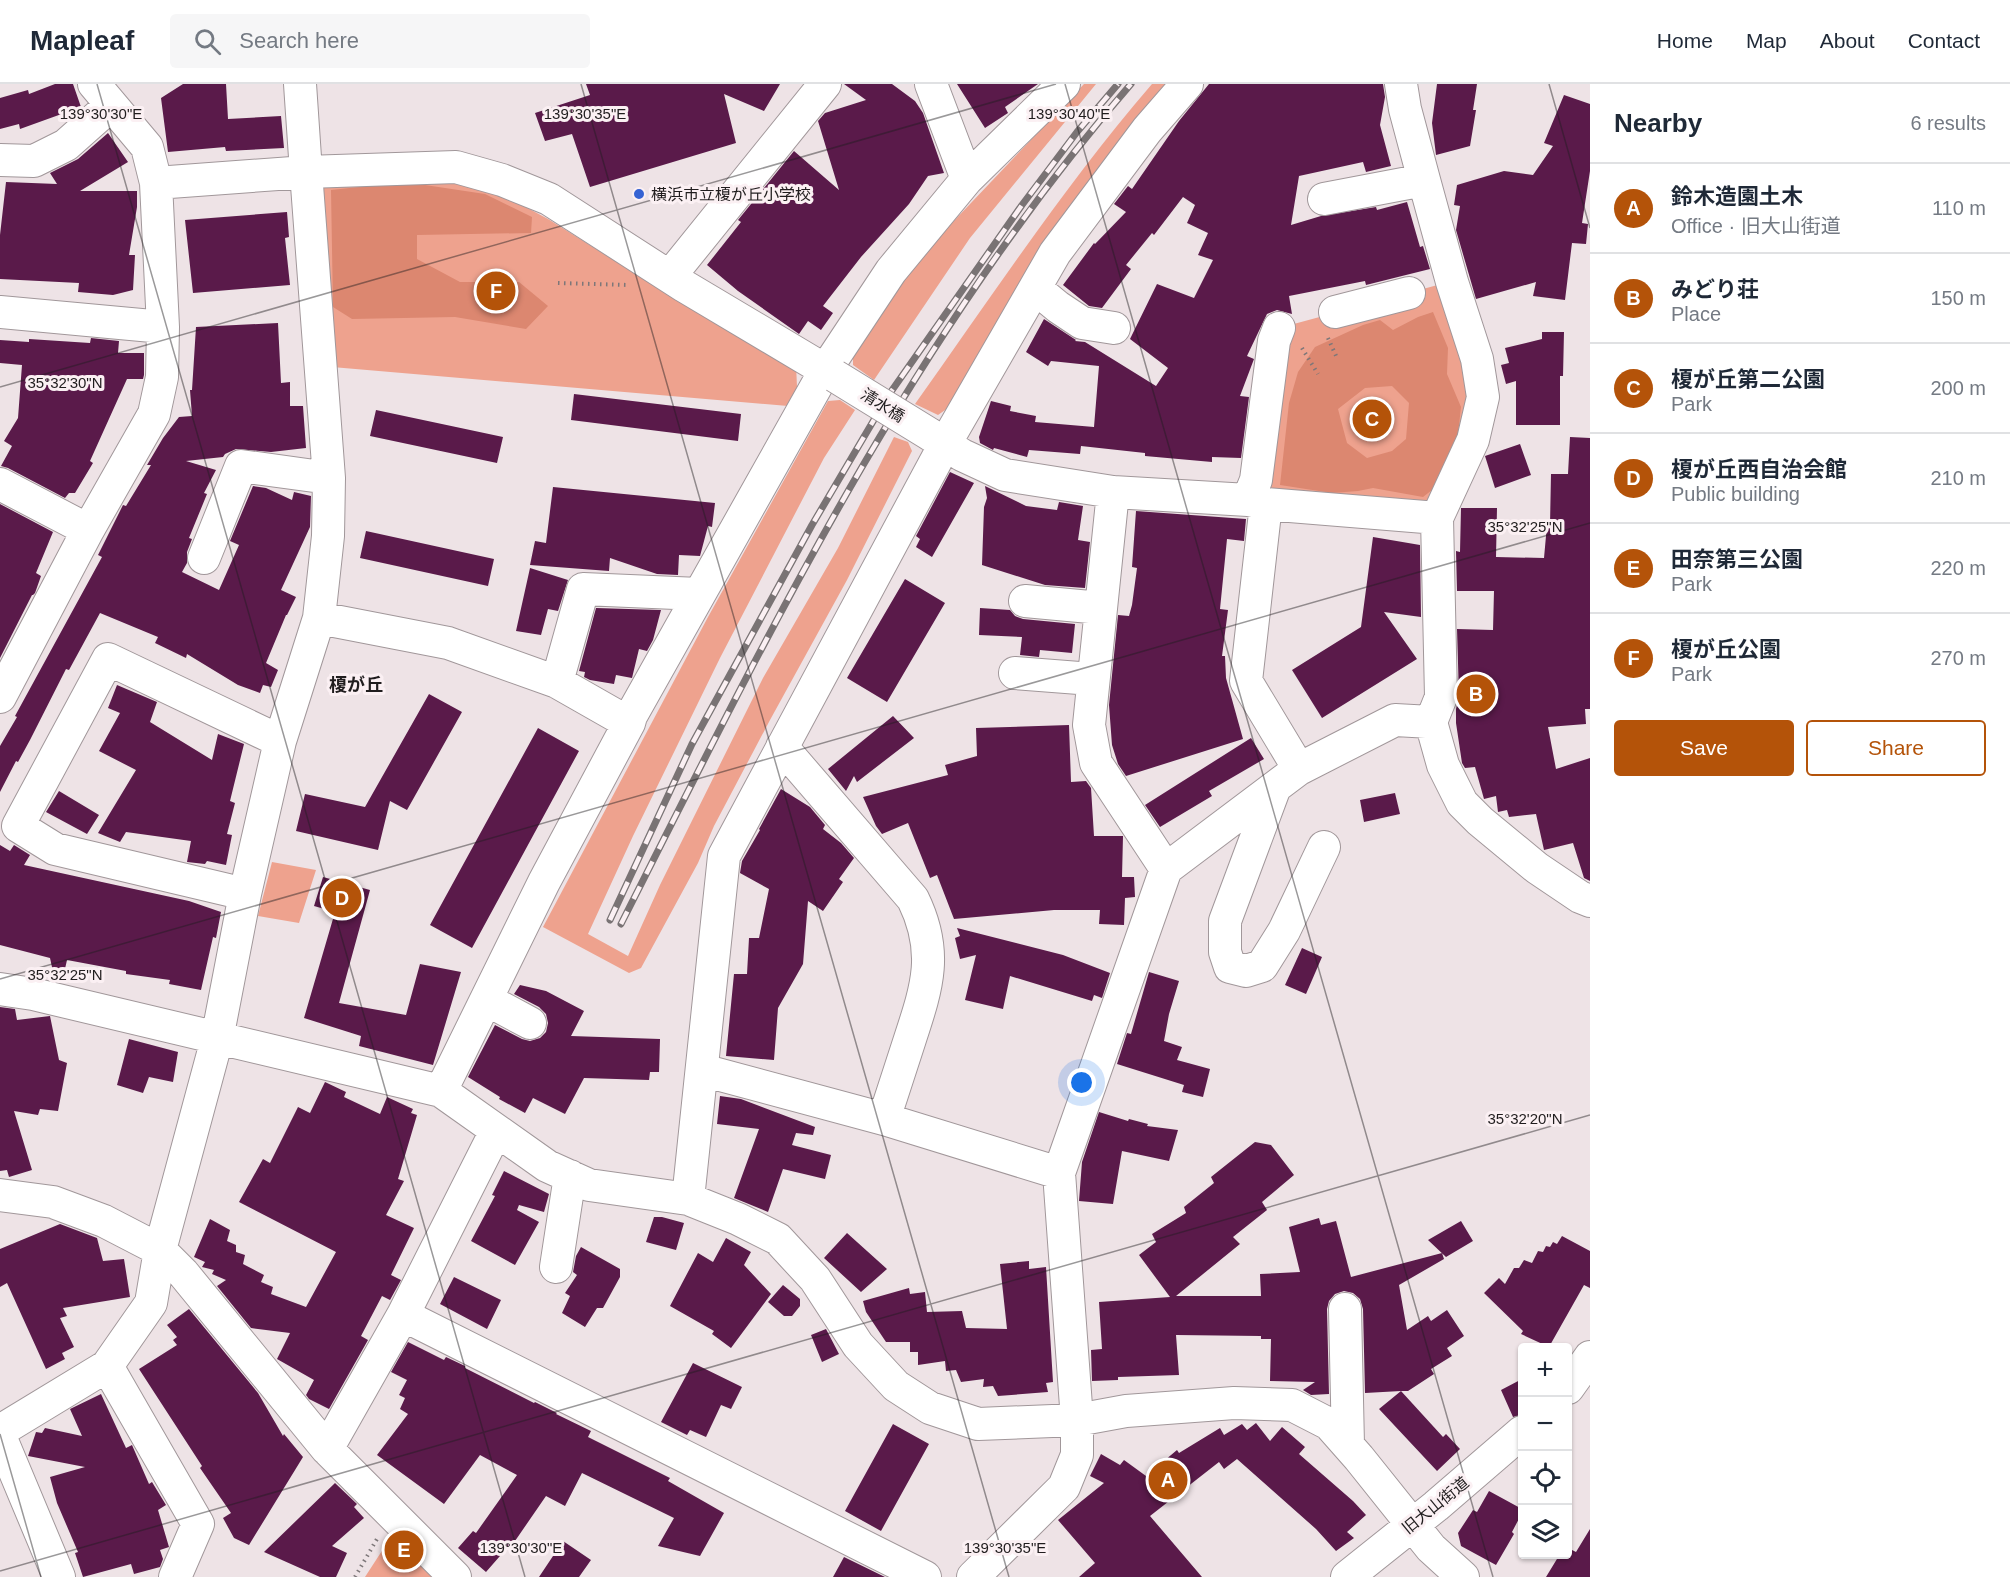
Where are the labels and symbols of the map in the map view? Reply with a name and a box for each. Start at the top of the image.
text: 139°30'30"E [60,105,142,122]
text: 139°30'35"E [544,105,626,122]
text: 139°30'40"E [1028,105,1110,122]
place label: 横浜市立榎が丘小学校 [651,186,811,203]
marker: 横浜市立榎が丘小学校 [632,187,646,201]
pin: F [476,268,516,314]
text: 35°32'30"N [27,374,103,391]
street label: 清水橋 [858,385,908,425]
pin: C [1352,396,1392,442]
text: 35°32'25"N [1487,518,1563,535]
pin: B [1456,672,1496,716]
district label: 榎が丘 [329,675,383,695]
pin: D [322,876,362,920]
text: 35°32'25"N [27,966,103,983]
your location [1067,1068,1096,1097]
text: 35°32'20"N [1487,1110,1563,1127]
pin: A [1148,1458,1188,1502]
street label: 旧大山街道 [1399,1474,1472,1537]
pin: E [384,1528,424,1572]
text: 139°30'30"E [480,1539,562,1556]
text: 139°30'35"E [964,1539,1046,1556]

